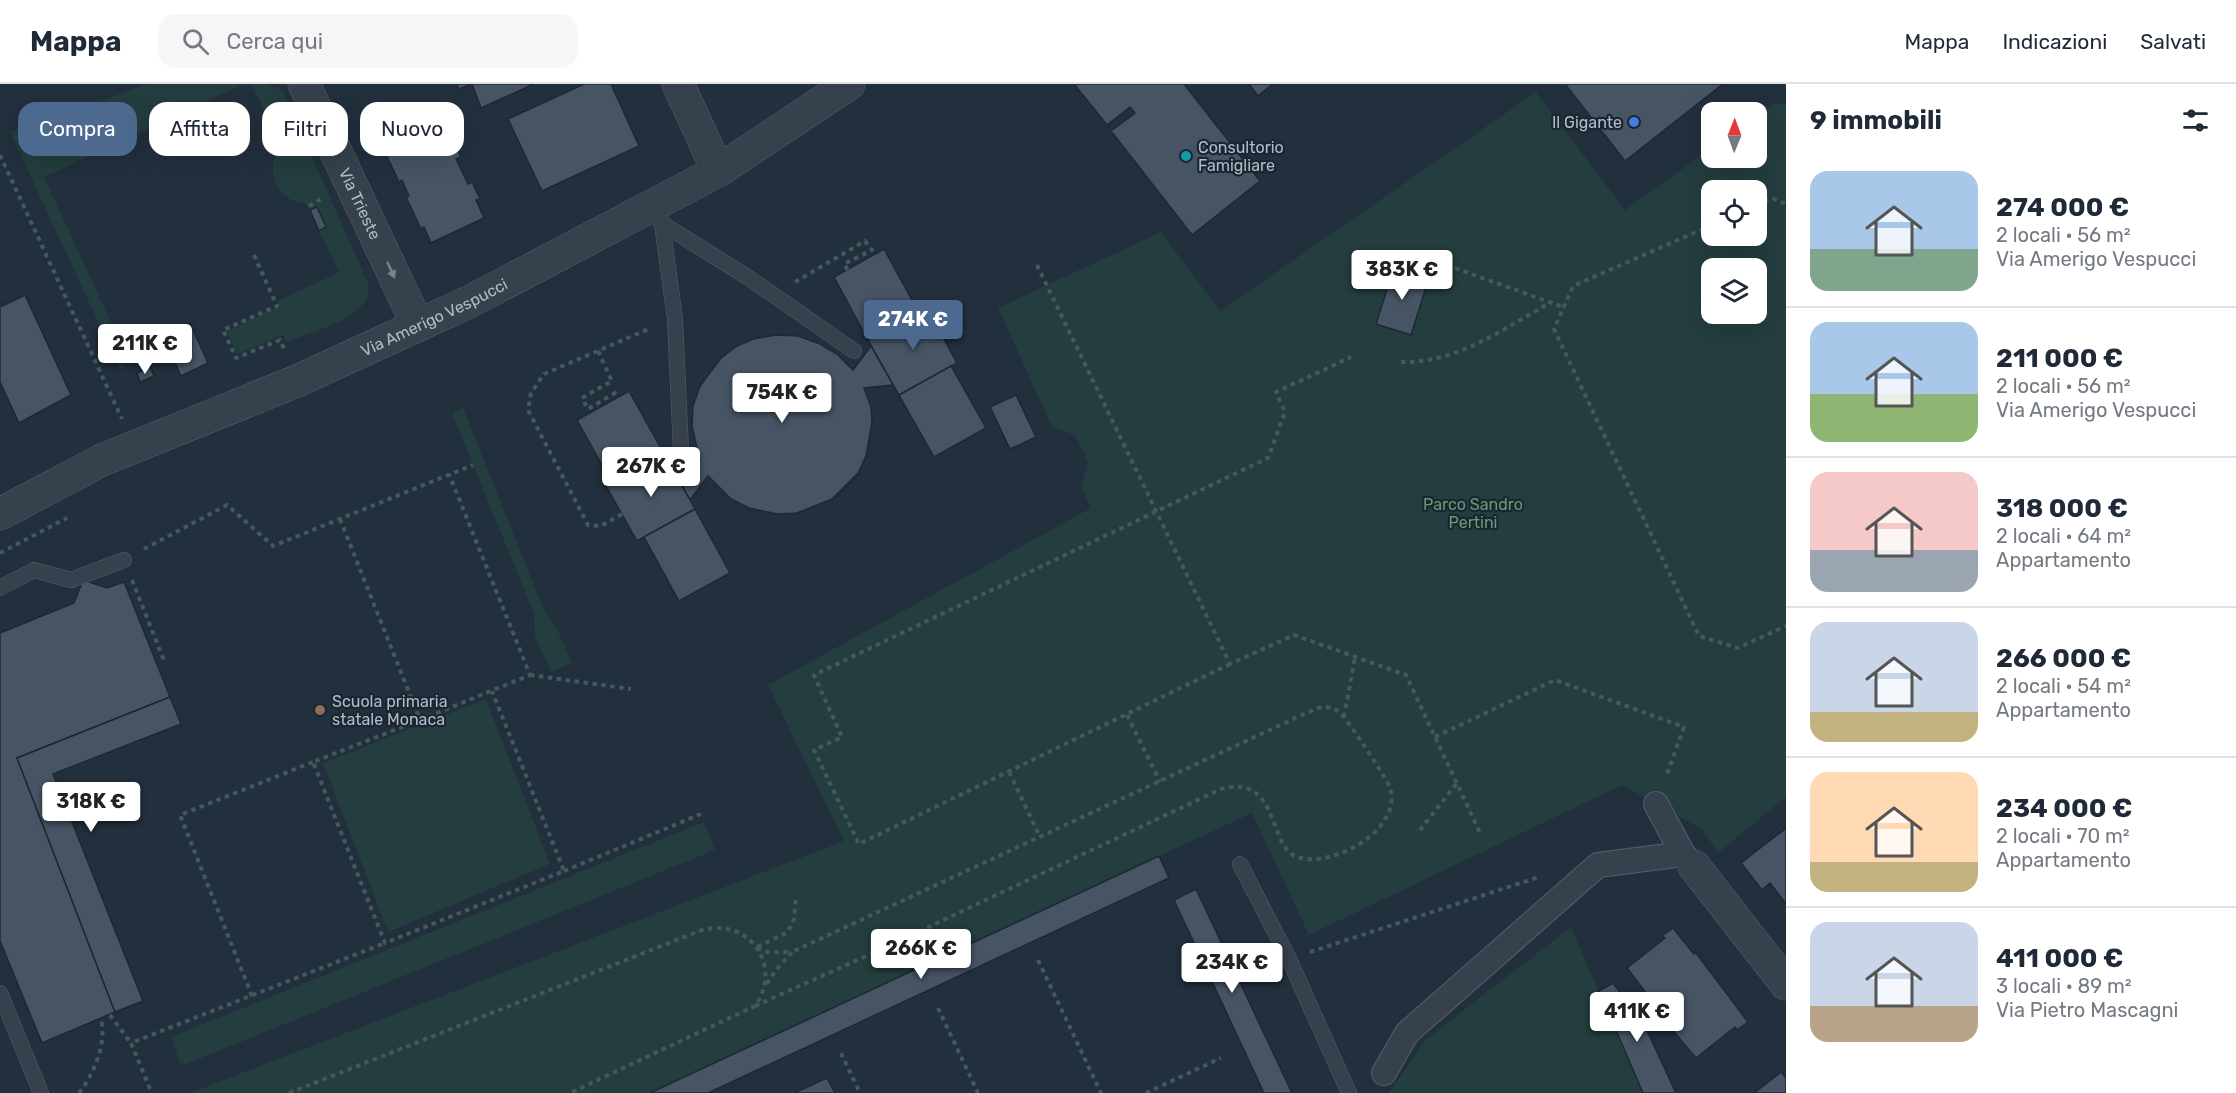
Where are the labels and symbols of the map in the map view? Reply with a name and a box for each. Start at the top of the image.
north arrow [1701,102,1767,168]
place label: Il Gigante [1552,113,1622,132]
marker: Il Gigante [1627,115,1641,129]
place label: Consultorio Famigliare [1198,138,1284,175]
marker: Consultorio Famigliare [1179,149,1193,163]
street label: Via Trieste [335,165,385,242]
pin: 383K € [1353,250,1451,301]
one-way arrow [387,261,396,278]
street label: Via Amerigo Vespucci [358,274,511,360]
pin: 274K € [864,300,962,351]
pin: 211K € [96,324,194,375]
pin: 754K € [733,373,831,424]
pin: 267K € [602,447,700,498]
park label: Parco Sandro Pertini [1423,495,1523,532]
place label: Scuola primaria statale Monaca [332,692,448,729]
marker: Scuola primaria statale Monaca [313,703,327,717]
pin: 318K € [42,782,140,833]
pin: 266K € [872,929,970,980]
pin: 234K € [1183,943,1281,994]
pin: 411K € [1588,992,1686,1043]

